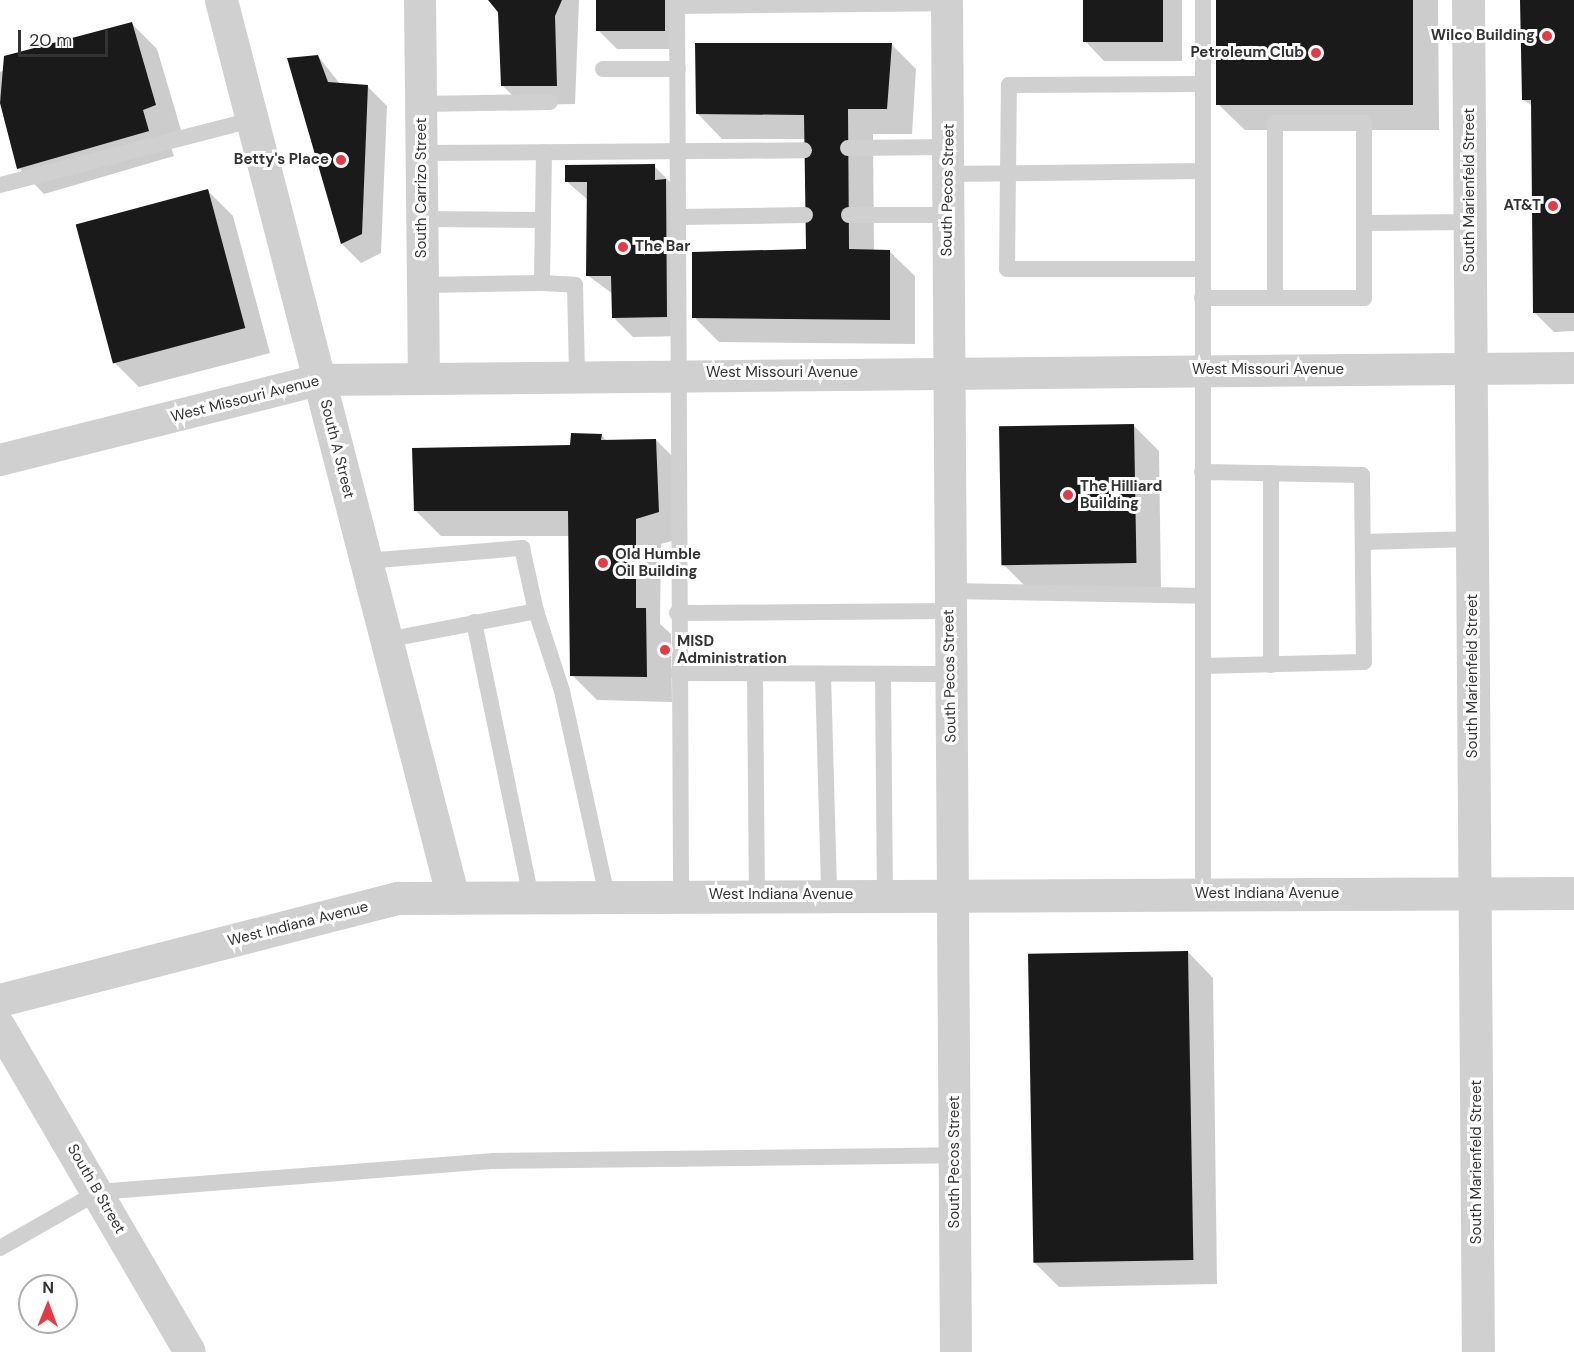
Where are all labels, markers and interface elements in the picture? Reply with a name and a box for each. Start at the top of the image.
scale bar [21,18,111,56]
place label: Wilco Building [1431,27,1535,45]
text: 20 m [29,28,72,52]
marker: Wilco Building [1540,29,1554,43]
place label: Petroleum Club [1191,44,1304,62]
marker: Petroleum Club [1309,46,1323,60]
street label: South Marienfeld Street [1461,108,1479,272]
street label: South Carrizo Street [413,118,431,258]
street label: South Pecos Street [938,123,958,257]
place label: Betty's Place [234,151,329,169]
marker: Betty's Place [334,153,348,167]
place label: AT&T [1503,197,1541,215]
marker: AT&T [1546,199,1560,213]
place label: The Bar [635,238,690,256]
marker: The Bar [616,240,630,254]
street label: West Missouri Avenue [1192,361,1344,379]
street label: West Missouri Avenue [706,364,858,382]
street label: West Missouri Avenue [169,372,321,426]
street label: South A Street [316,398,358,500]
place label: The Hilliard Building [1080,477,1162,512]
marker: The Hilliard Building [1061,488,1075,502]
place label: Old Humble Oil Building [615,545,701,580]
marker: Old Humble Oil Building [596,556,610,570]
street label: South Marienfeld Street [1464,594,1482,758]
street label: South Pecos Street [940,609,960,743]
place label: MISD Administration [677,632,787,667]
marker: MISD Administration [658,643,672,657]
street label: West Indiana Avenue [1195,885,1339,903]
street label: West Indiana Avenue [709,886,853,904]
street label: West Indiana Avenue [226,898,370,950]
street label: South Marienfeld Street [1468,1080,1486,1244]
street label: South Pecos Street [946,1096,964,1228]
street label: South B Street [63,1141,129,1237]
north arrow [18,1274,78,1334]
text: N [42,1277,54,1298]

